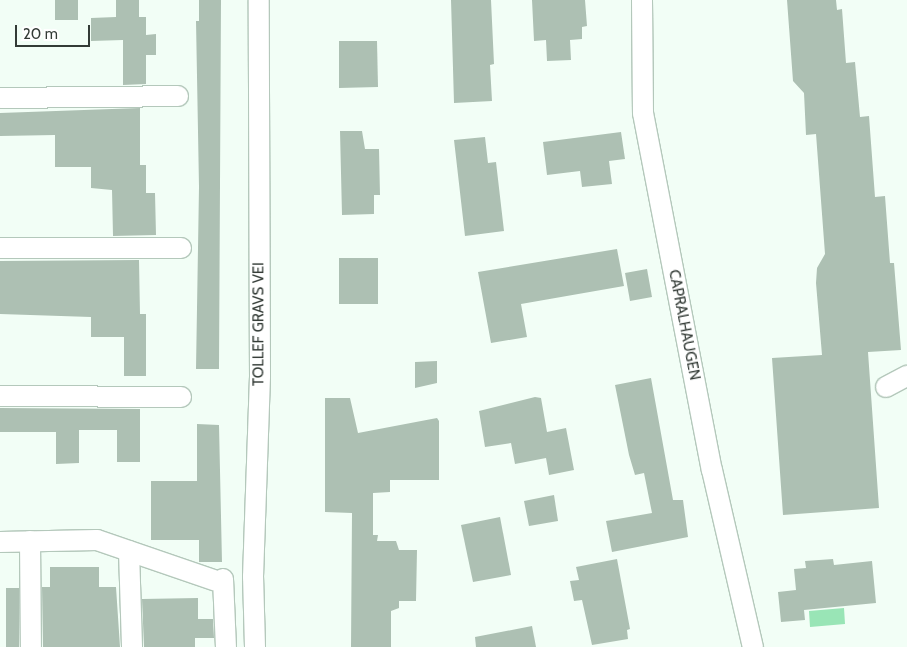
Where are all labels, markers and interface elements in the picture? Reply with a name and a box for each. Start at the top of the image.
scale bar [18,15,92,47]
text: 20 m [23,25,58,43]
street label: TOLLEF GRAVS VEI [250,262,268,386]
street label: CAPRALHAUGEN [664,268,704,382]

